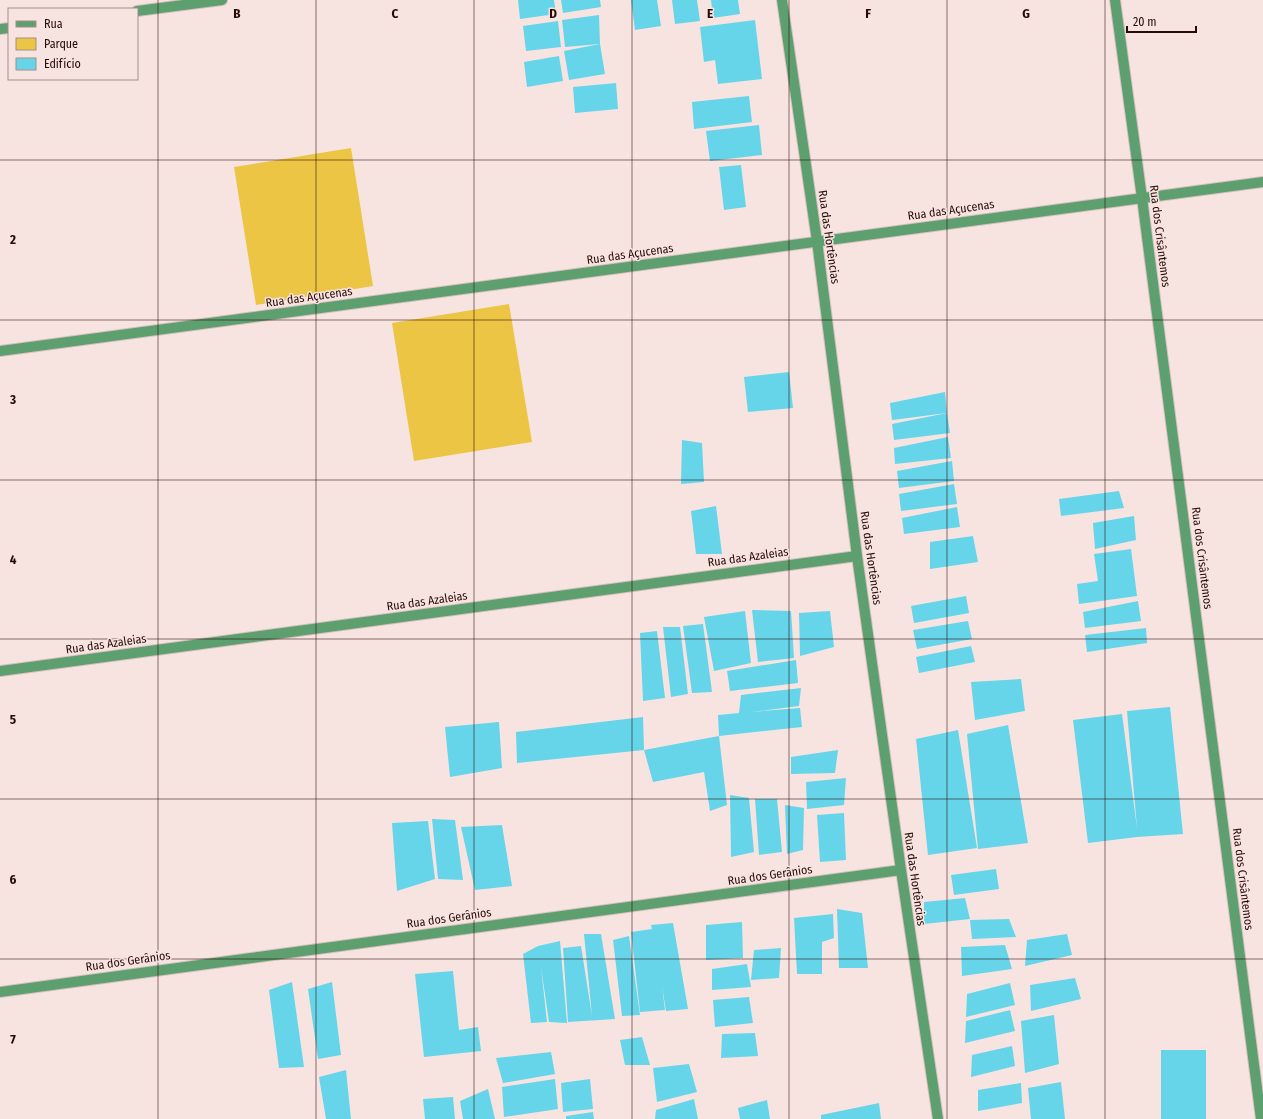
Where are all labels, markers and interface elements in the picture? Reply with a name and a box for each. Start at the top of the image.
text: B [233,6,241,21]
text: C [392,6,399,21]
text: D [549,6,557,21]
text: E [707,6,713,21]
text: F [865,6,871,21]
text: G [1022,6,1030,21]
legend [8,8,138,80]
scale bar [1127,8,1196,34]
text: 20 m [1133,15,1157,29]
text: Rua [44,17,63,31]
text: Parque [44,37,78,51]
text: Edifício [44,57,81,71]
street label: Rua dos Crisântemos [1147,184,1173,288]
street label: Rua das Hortências [815,189,843,285]
street label: Rua das Açucenas [907,197,995,223]
text: 2 [9,232,16,247]
street label: Rua das Açucenas [586,241,674,267]
street label: Rua das Açucenas [265,284,353,310]
text: 3 [9,392,16,407]
street label: Rua dos Crisântemos [1189,506,1215,610]
street label: Rua das Hortências [857,510,885,606]
street label: Rua das Azaleias [707,544,789,570]
text: 4 [10,552,17,567]
street label: Rua das Azaleias [386,588,468,614]
street label: Rua das Azaleias [65,631,147,657]
text: 5 [10,712,16,727]
street label: Rua dos Crisântemos [1230,827,1256,931]
street label: Rua das Hortências [901,831,929,927]
street label: Rua dos Gerânios [727,862,813,888]
text: 6 [10,872,17,887]
street label: Rua dos Gerânios [406,905,492,931]
street label: Rua dos Gerânios [85,948,171,974]
text: 7 [10,1032,16,1047]

